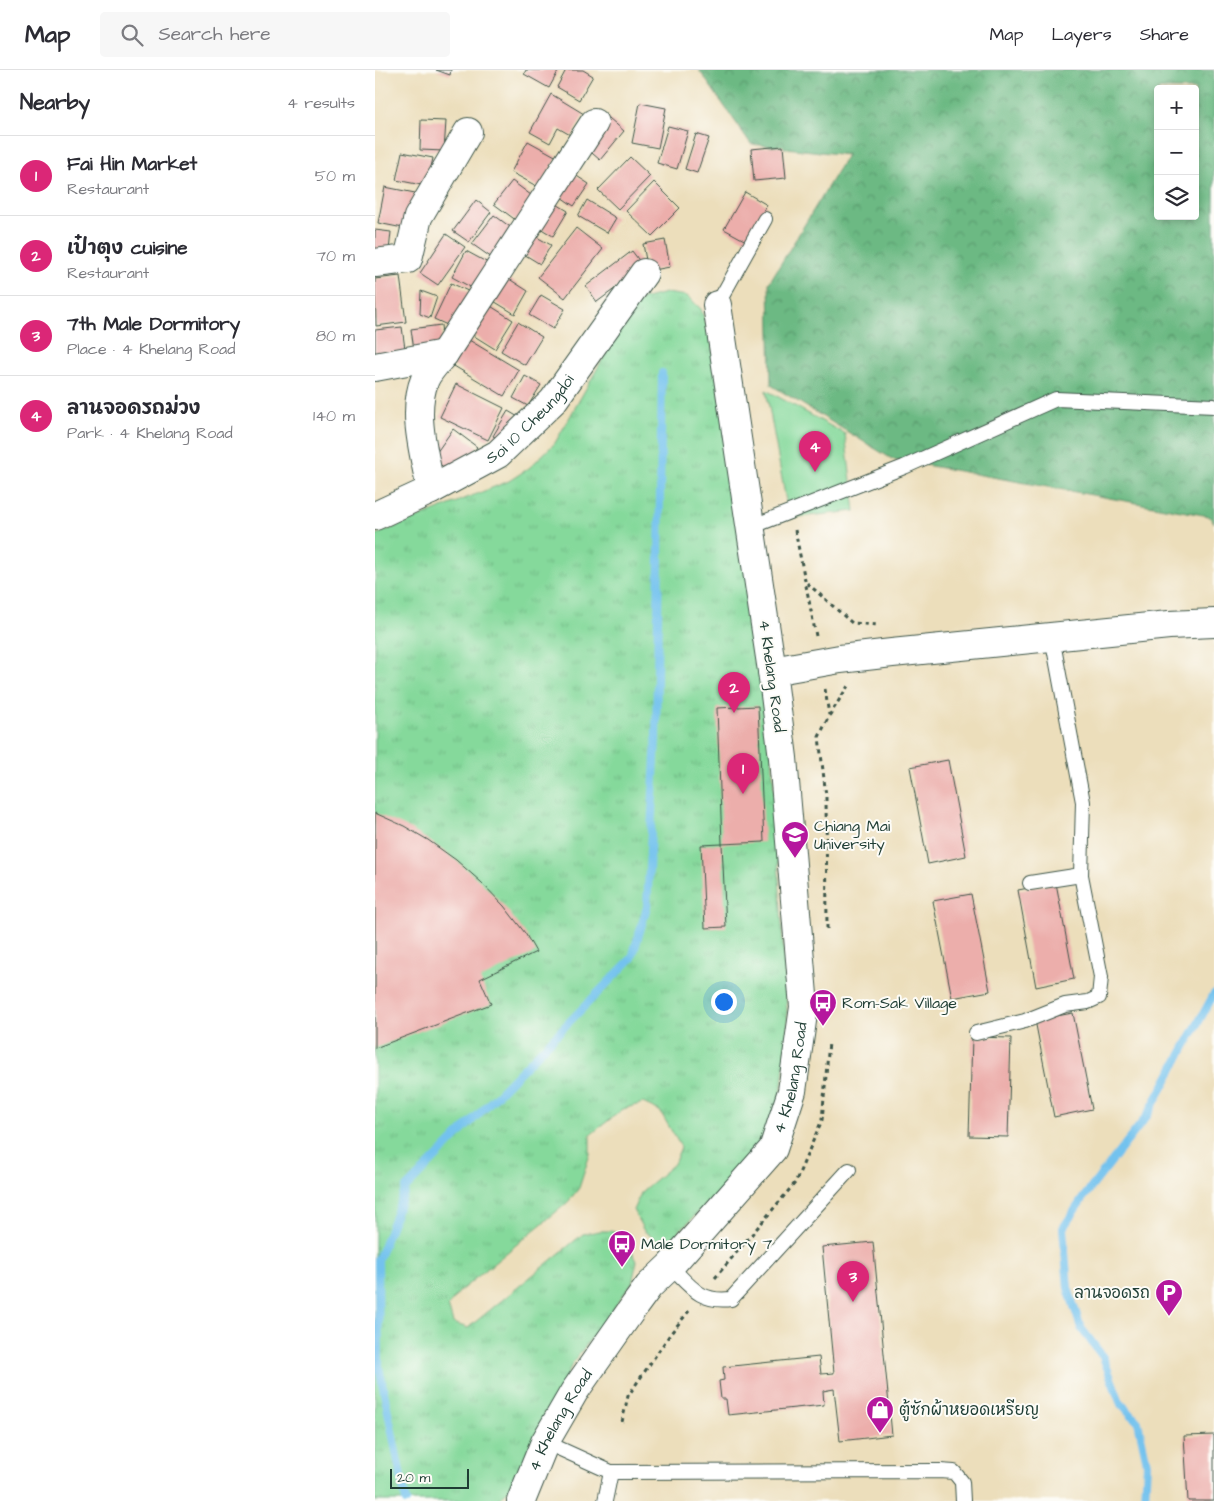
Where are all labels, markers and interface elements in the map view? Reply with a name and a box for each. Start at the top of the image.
search box [100,12,450,57]
text: Map [25,18,70,52]
icon: search [118,21,146,49]
text: Search here [158,21,271,48]
text: Map [989,22,1023,47]
text: Layers [1051,22,1112,47]
text: Share [1140,22,1189,47]
map controls [1154,85,1199,220]
button: + [1154,85,1199,130]
text: Nearby [20,88,90,117]
text: 4 results [287,92,355,114]
button: − [1154,130,1199,175]
text: Fai Hin Market [67,151,197,178]
text: 1 [35,165,37,187]
text: 50 m [315,165,355,187]
button: layers [1154,175,1199,220]
text: Restaurant [67,178,149,200]
text: เป๋าตุง cuisine [67,235,187,262]
text: 2 [31,245,41,267]
text: 70 m [316,245,355,267]
text: Restaurant [67,262,149,284]
text: 7th Male Dormitory [67,311,240,338]
text: 3 [32,325,40,347]
text: 80 m [316,325,355,347]
text: Place · 4 Khelang Road [67,338,235,360]
street label: Soi 10 Cheungdoi [482,370,580,469]
text: ลานจอดรถม่วง [67,395,200,422]
text: 4 [31,405,41,427]
text: 140 m [313,405,355,427]
text: Park · 4 Khelang Road [67,422,233,444]
pin: 4 [799,431,831,472]
street label: 4 Khelang Road [752,618,791,734]
pin: 2 [718,672,750,713]
pin: 1 [727,753,759,794]
place label: Chiang Mai University [814,815,891,856]
school or university icon: Chiang Mai University [780,820,810,859]
bus stop icon: Rom-Sak Village [808,988,838,1027]
your location [711,989,737,1015]
place label: Rom-Sak Village [842,992,957,1015]
street label: 4 Khelang Road [768,1021,813,1136]
bus stop icon: Male Dormitory 7 [607,1229,637,1268]
place label: Male Dormitory 7 [641,1233,773,1256]
pin: 3 [837,1261,869,1302]
parking icon: ลานจอดรถ [1154,1278,1184,1317]
place label: ลานจอดรถ [1074,1282,1150,1304]
street label: 4 Khelang Road [523,1365,598,1474]
shop icon: ตู้ซักผ้าหยอดเหรียญ [865,1395,895,1434]
place label: ตู้ซักผ้าหยอดเหรียญ [899,1399,1039,1422]
scale bar [390,1466,469,1489]
text: 20 m [397,1468,430,1488]

